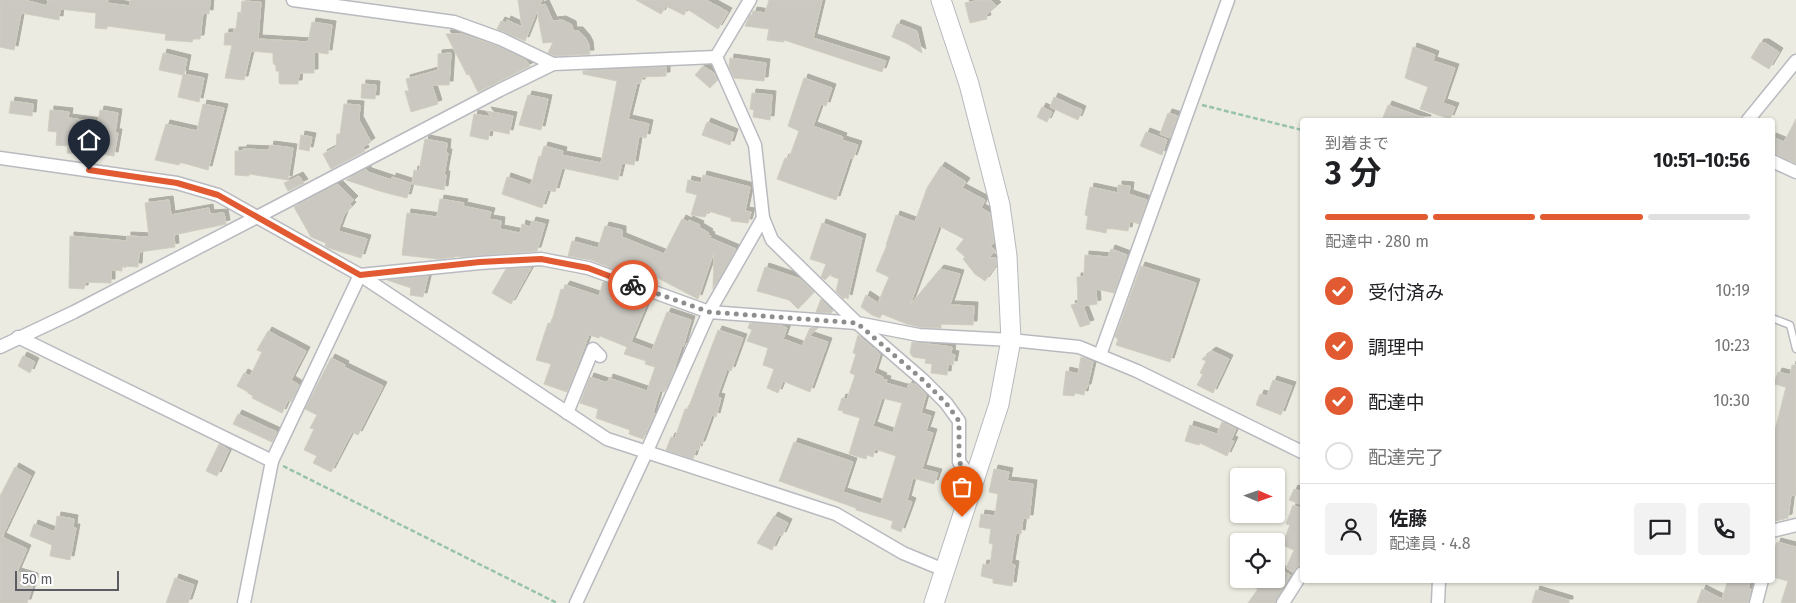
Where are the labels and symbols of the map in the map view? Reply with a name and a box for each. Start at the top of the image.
pin [68,119,110,170]
courier [608,260,658,310]
pin [941,466,983,517]
north arrow [1230,468,1285,522]
scale bar [15,568,119,591]

